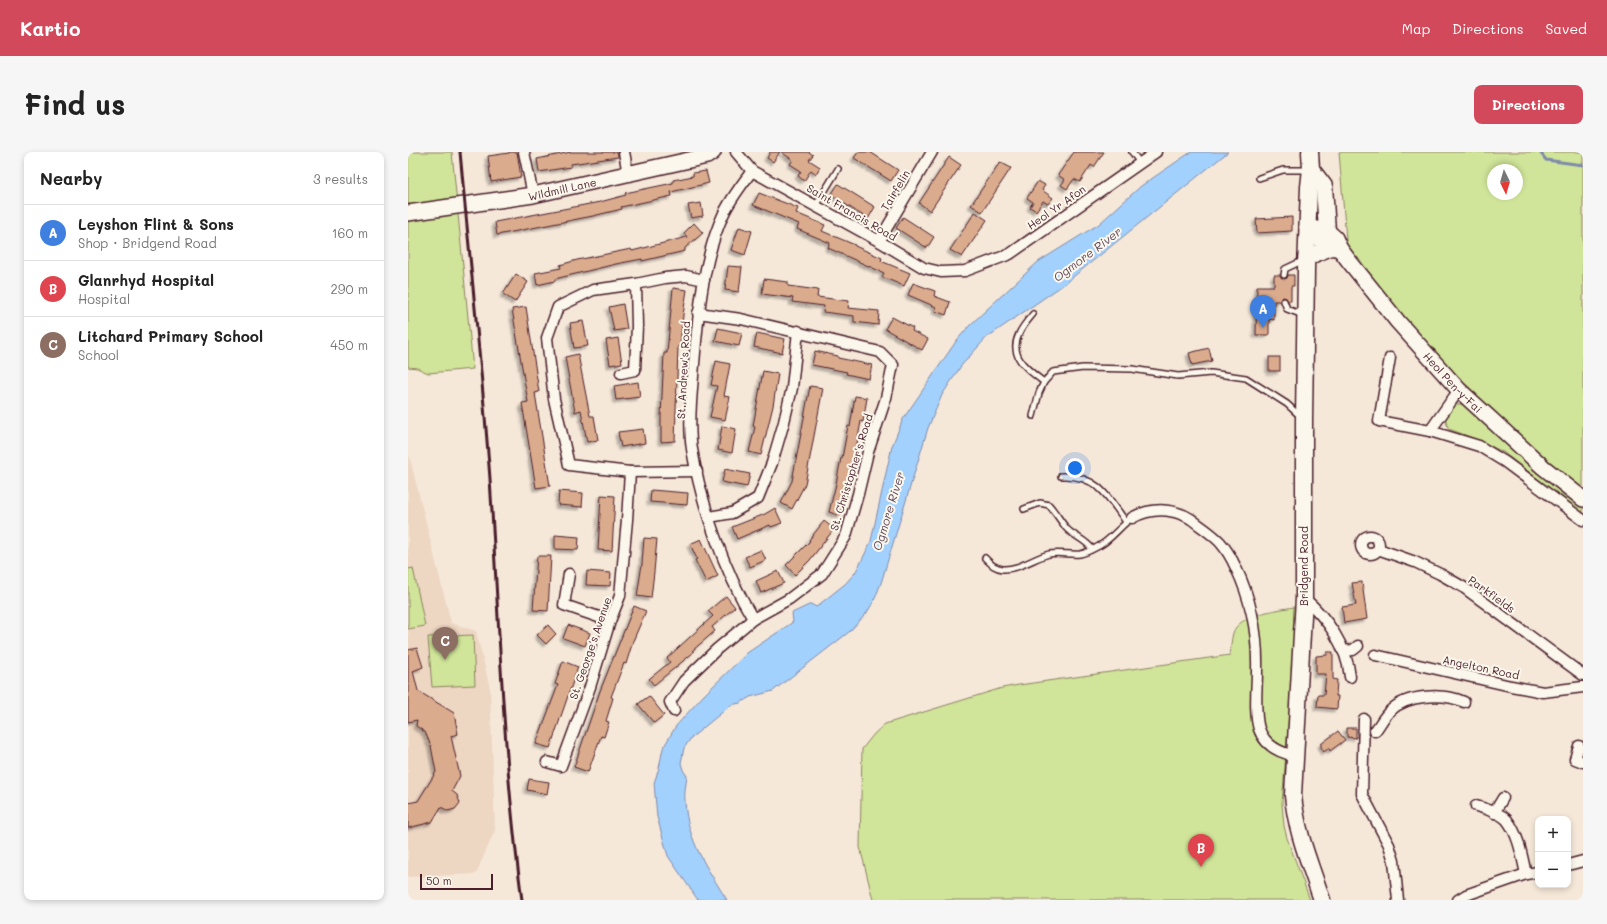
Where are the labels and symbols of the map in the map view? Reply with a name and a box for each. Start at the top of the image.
north arrow [1487,164,1523,200]
street label: Tairfelin [877,167,913,213]
street label: Wildmill Lane [527,174,598,203]
street label: Saint Francis Road [804,180,900,244]
street label: Heol Yr Afon [1024,181,1088,233]
water label: Ogmore River [1050,223,1124,285]
pin: A [1250,295,1276,328]
street label: St. Andrew's Road [673,321,693,419]
street label: Heol Pen-y-Fai [1421,349,1486,416]
street label: St. Christopher's Road [826,412,876,532]
your location [1065,458,1085,478]
water label: Ogmore River [868,470,908,552]
street label: Bridgend Road [1296,526,1311,606]
street label: Parkfields [1466,572,1518,616]
street label: St. George's Avenue [565,595,615,701]
pin: C [432,627,458,660]
street label: Angelton Road [1441,652,1521,682]
pin: B [1188,834,1214,867]
scale bar [420,872,493,891]

